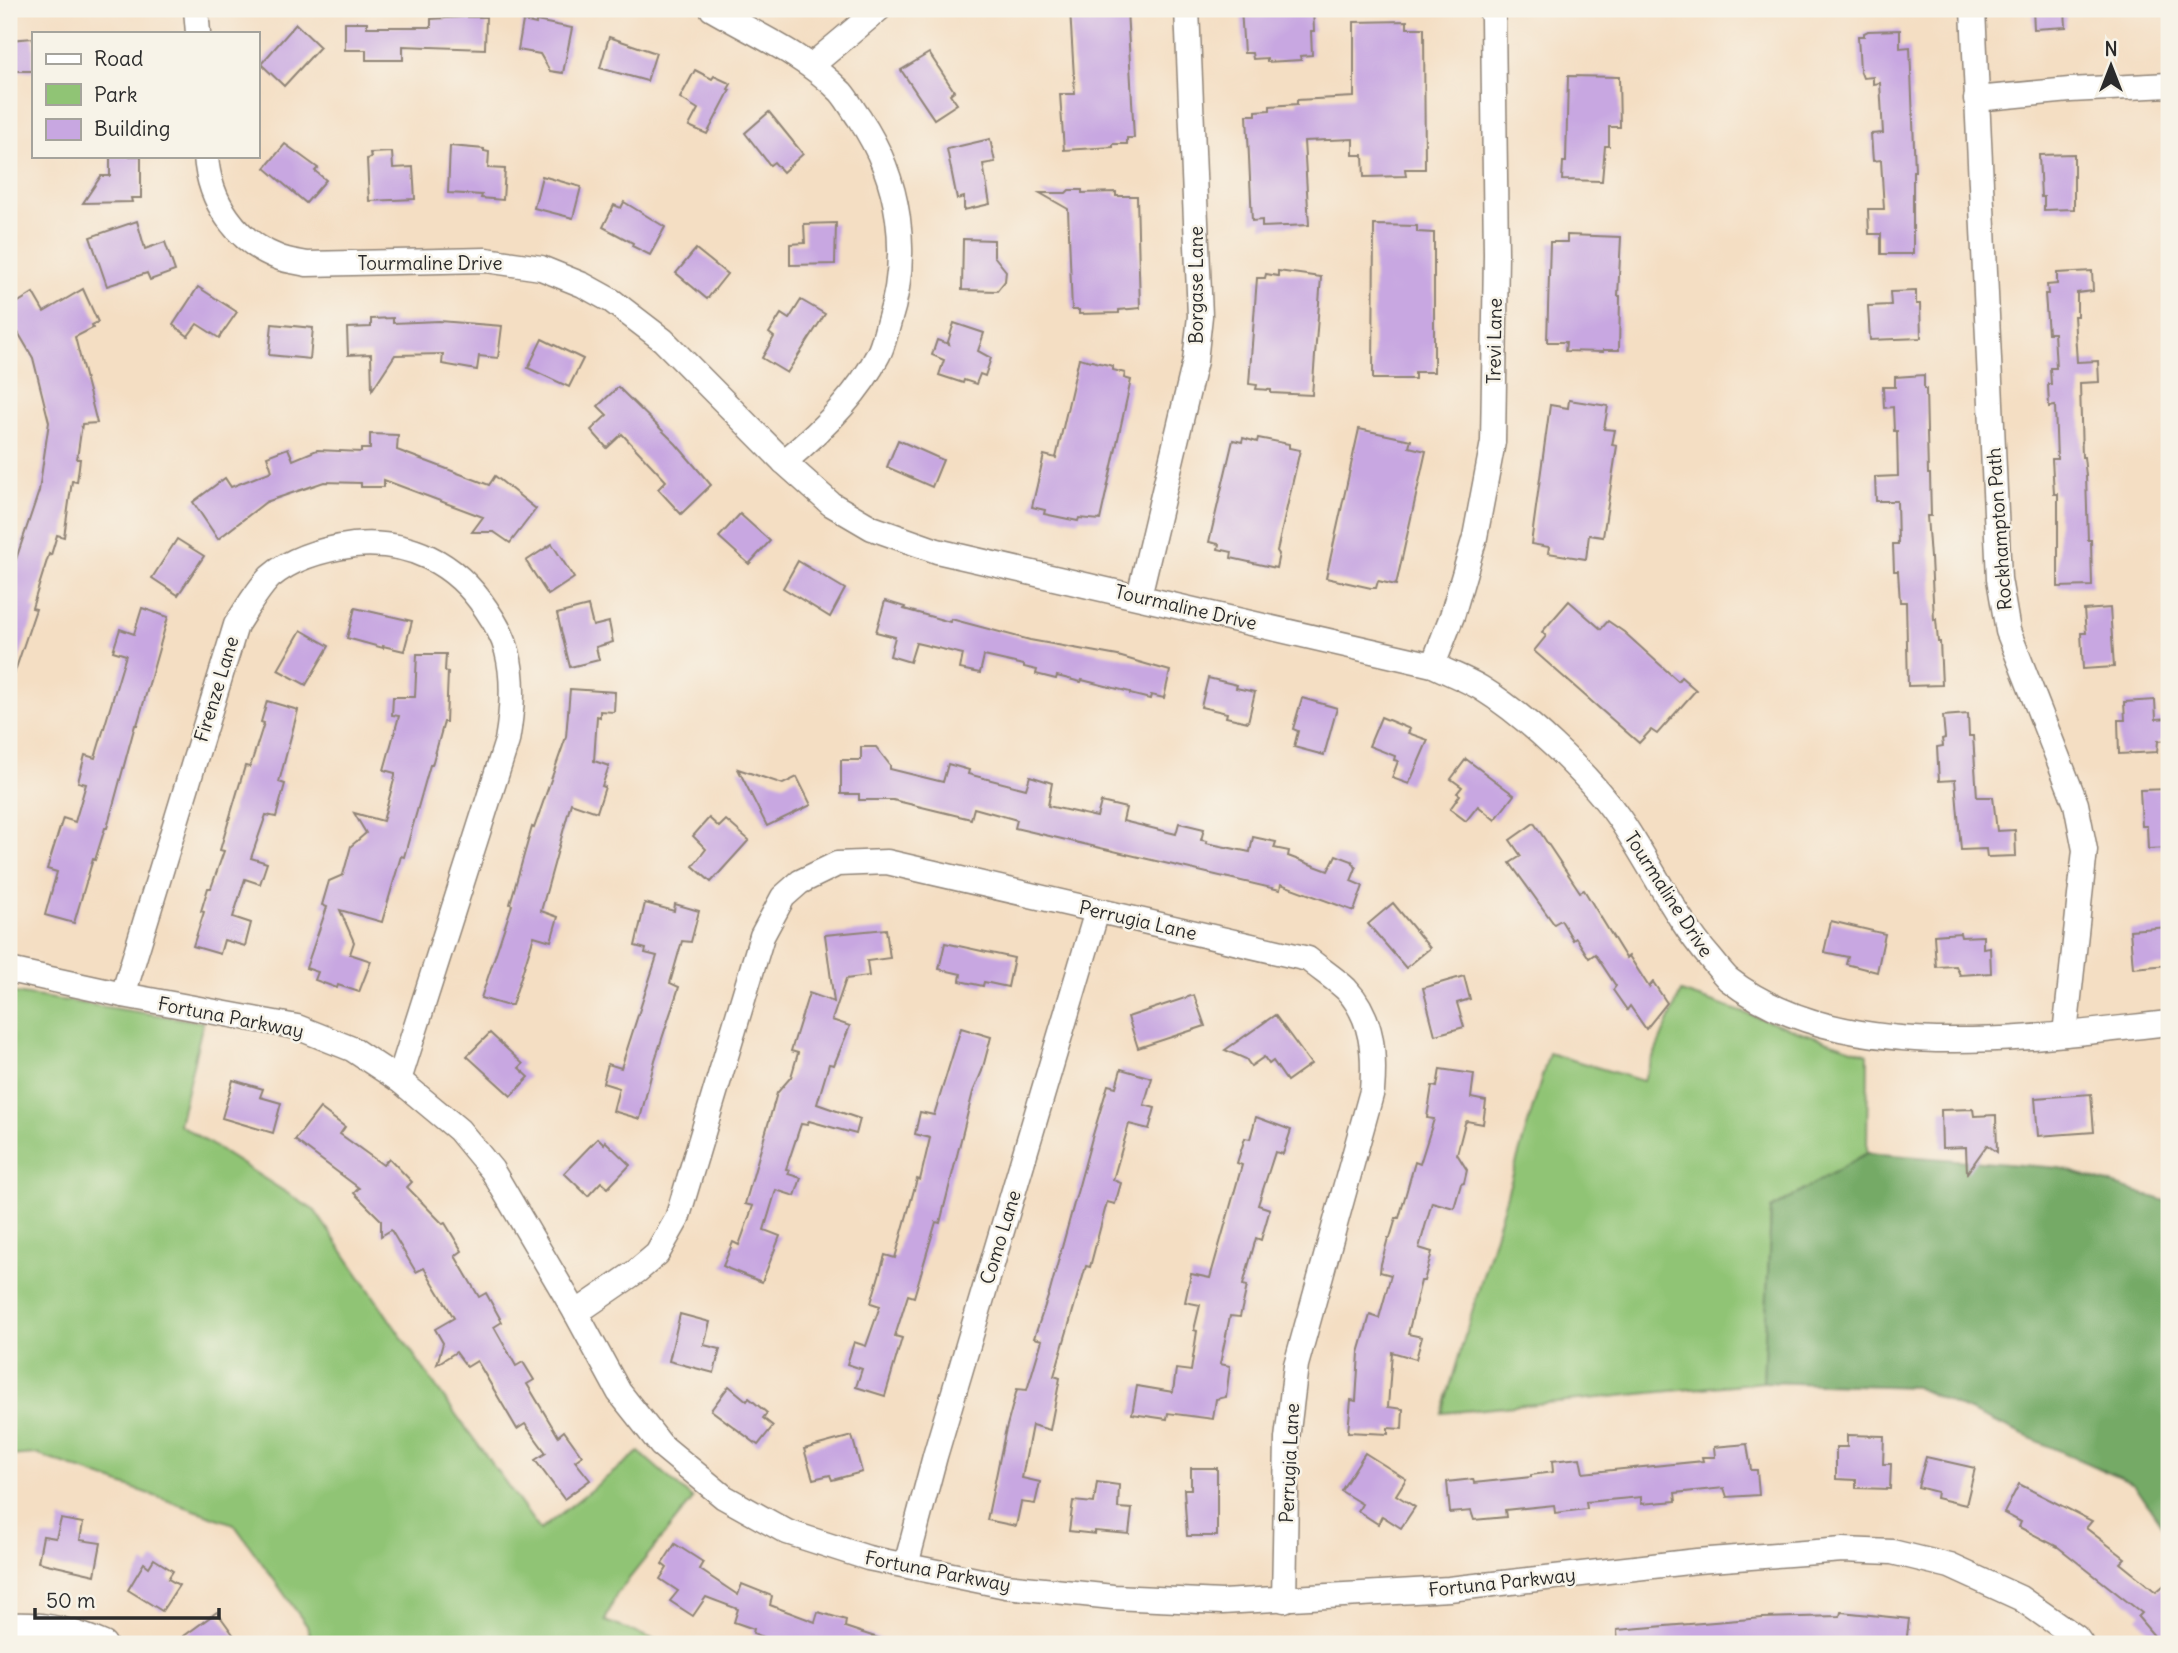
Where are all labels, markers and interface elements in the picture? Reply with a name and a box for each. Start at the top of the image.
legend [32,32,259,158]
north arrow [2076,32,2146,102]
text: N [2104,37,2118,61]
text: Road [94,45,143,72]
text: Park [94,81,137,108]
text: Building [94,115,170,142]
street label: Borgase Lane [1184,226,1208,344]
street label: Tourmaline Drive [358,251,502,275]
street label: Trevi Lane [1481,298,1507,384]
street label: Rockhampton Path [1981,447,2017,611]
street label: Tourmaline Drive [1113,579,1259,635]
street label: Firenze Lane [189,633,243,745]
street label: Tourmaline Drive [1619,827,1719,961]
street label: Perrugia Lane [1077,895,1199,945]
street label: Fortuna Parkway [156,991,306,1043]
street label: Como Lane [974,1187,1026,1287]
street label: Perrugia Lane [1274,1402,1304,1524]
street label: Fortuna Parkway [863,1545,1013,1597]
street label: Fortuna Parkway [1427,1562,1577,1602]
scale bar [35,1576,219,1620]
text: 50 m [46,1587,95,1614]

